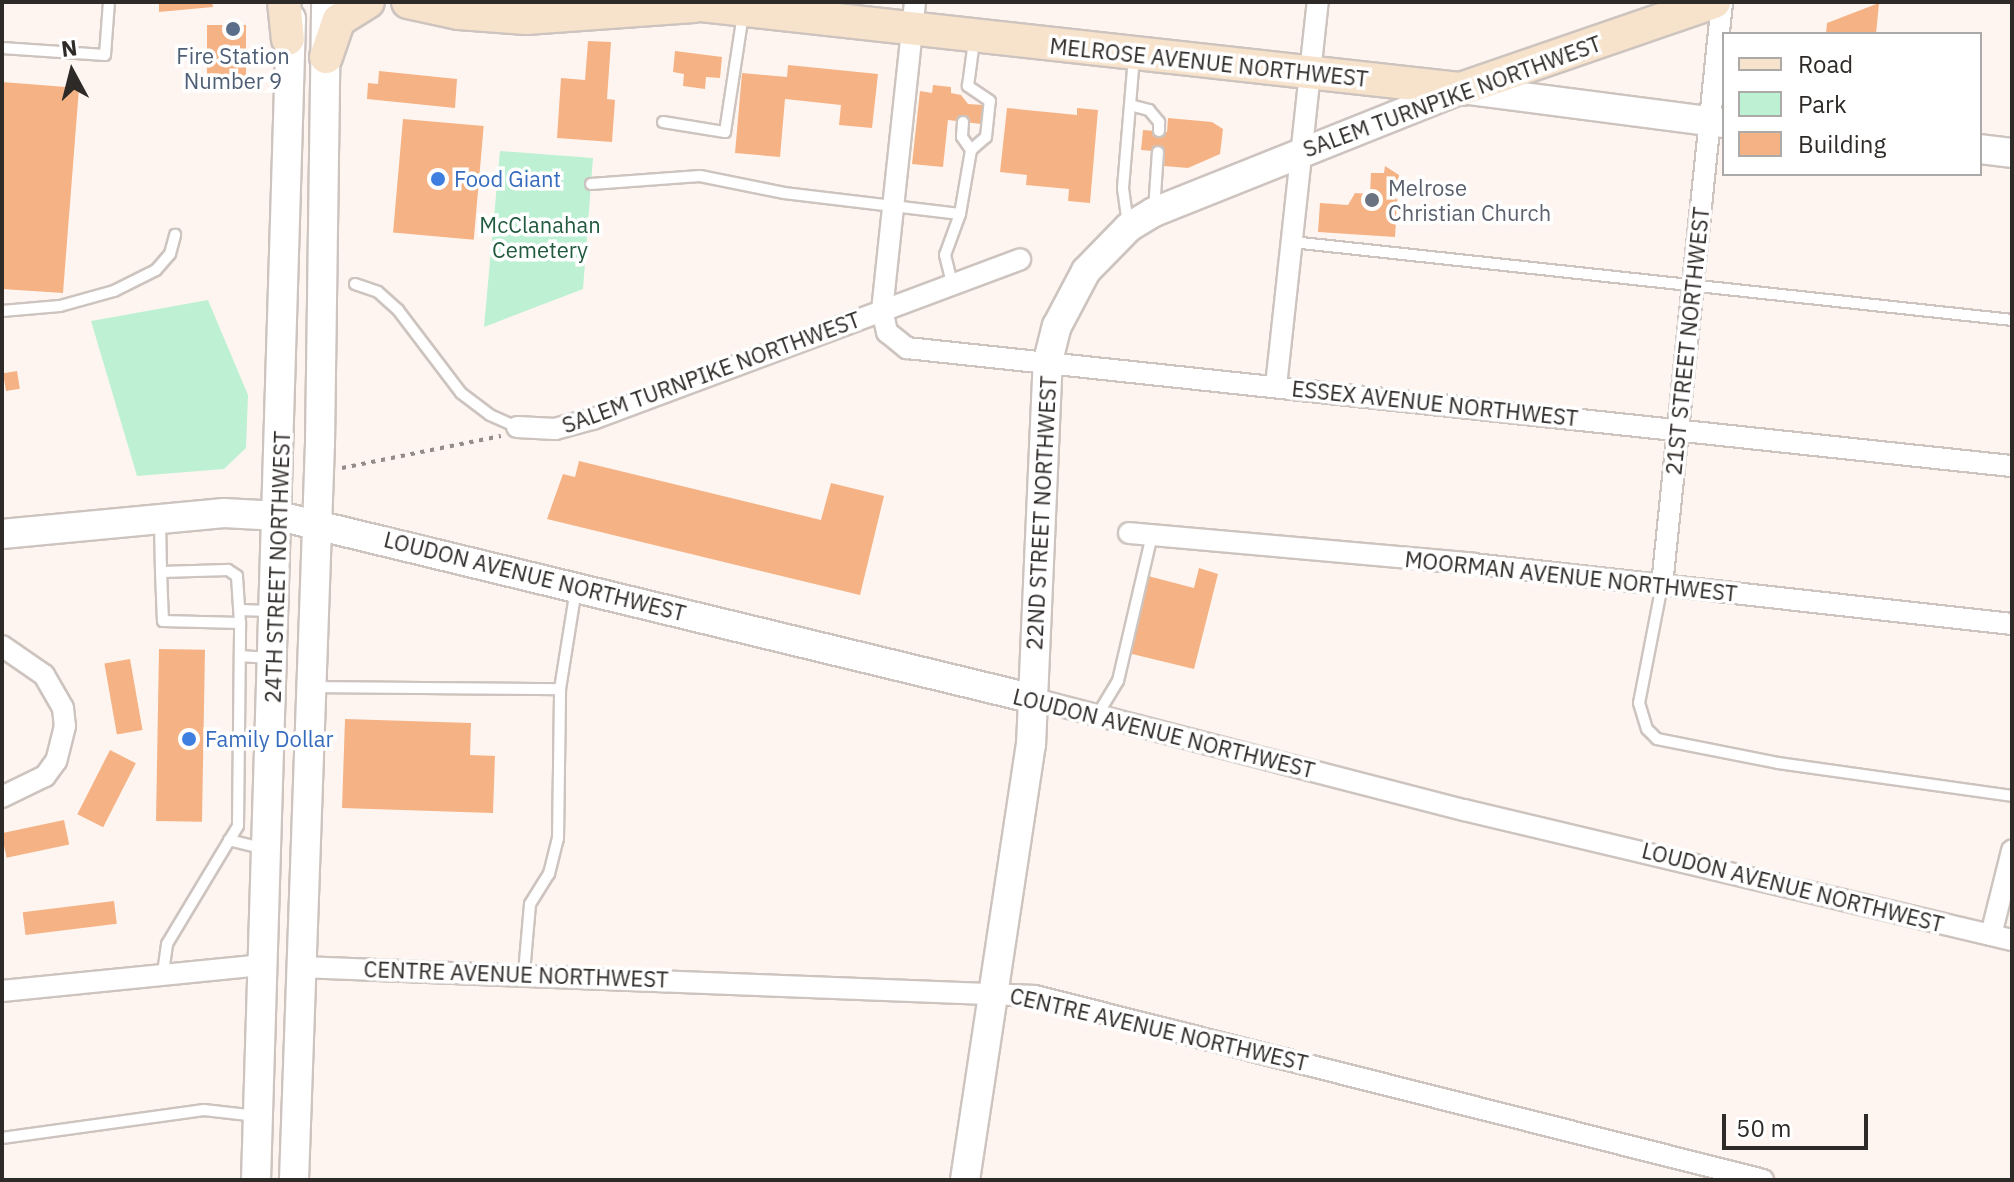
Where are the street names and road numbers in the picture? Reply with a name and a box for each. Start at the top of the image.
street label: SALEM TURNPIKE NORTHWEST [1299,30,1605,162]
street label: MELROSE AVENUE NORTHWEST [1048,32,1370,92]
street label: 21ST STREET NORTHWEST [1660,206,1714,476]
street label: SALEM TURNPIKE NORTHWEST [558,306,864,438]
street label: 22ND STREET NORTHWEST [1021,375,1061,651]
street label: ESSEX AVENUE NORTHWEST [1290,375,1580,431]
street label: 24TH STREET NORTHWEST [259,430,295,704]
street label: LOUDON AVENUE NORTHWEST [381,526,689,626]
street label: MOORMAN AVENUE NORTHWEST [1404,545,1738,607]
street label: LOUDON AVENUE NORTHWEST [1010,683,1318,783]
street label: LOUDON AVENUE NORTHWEST [1639,837,1947,937]
street label: CENTRE AVENUE NORTHWEST [363,955,669,993]
street label: CENTRE AVENUE NORTHWEST [1007,982,1311,1076]

